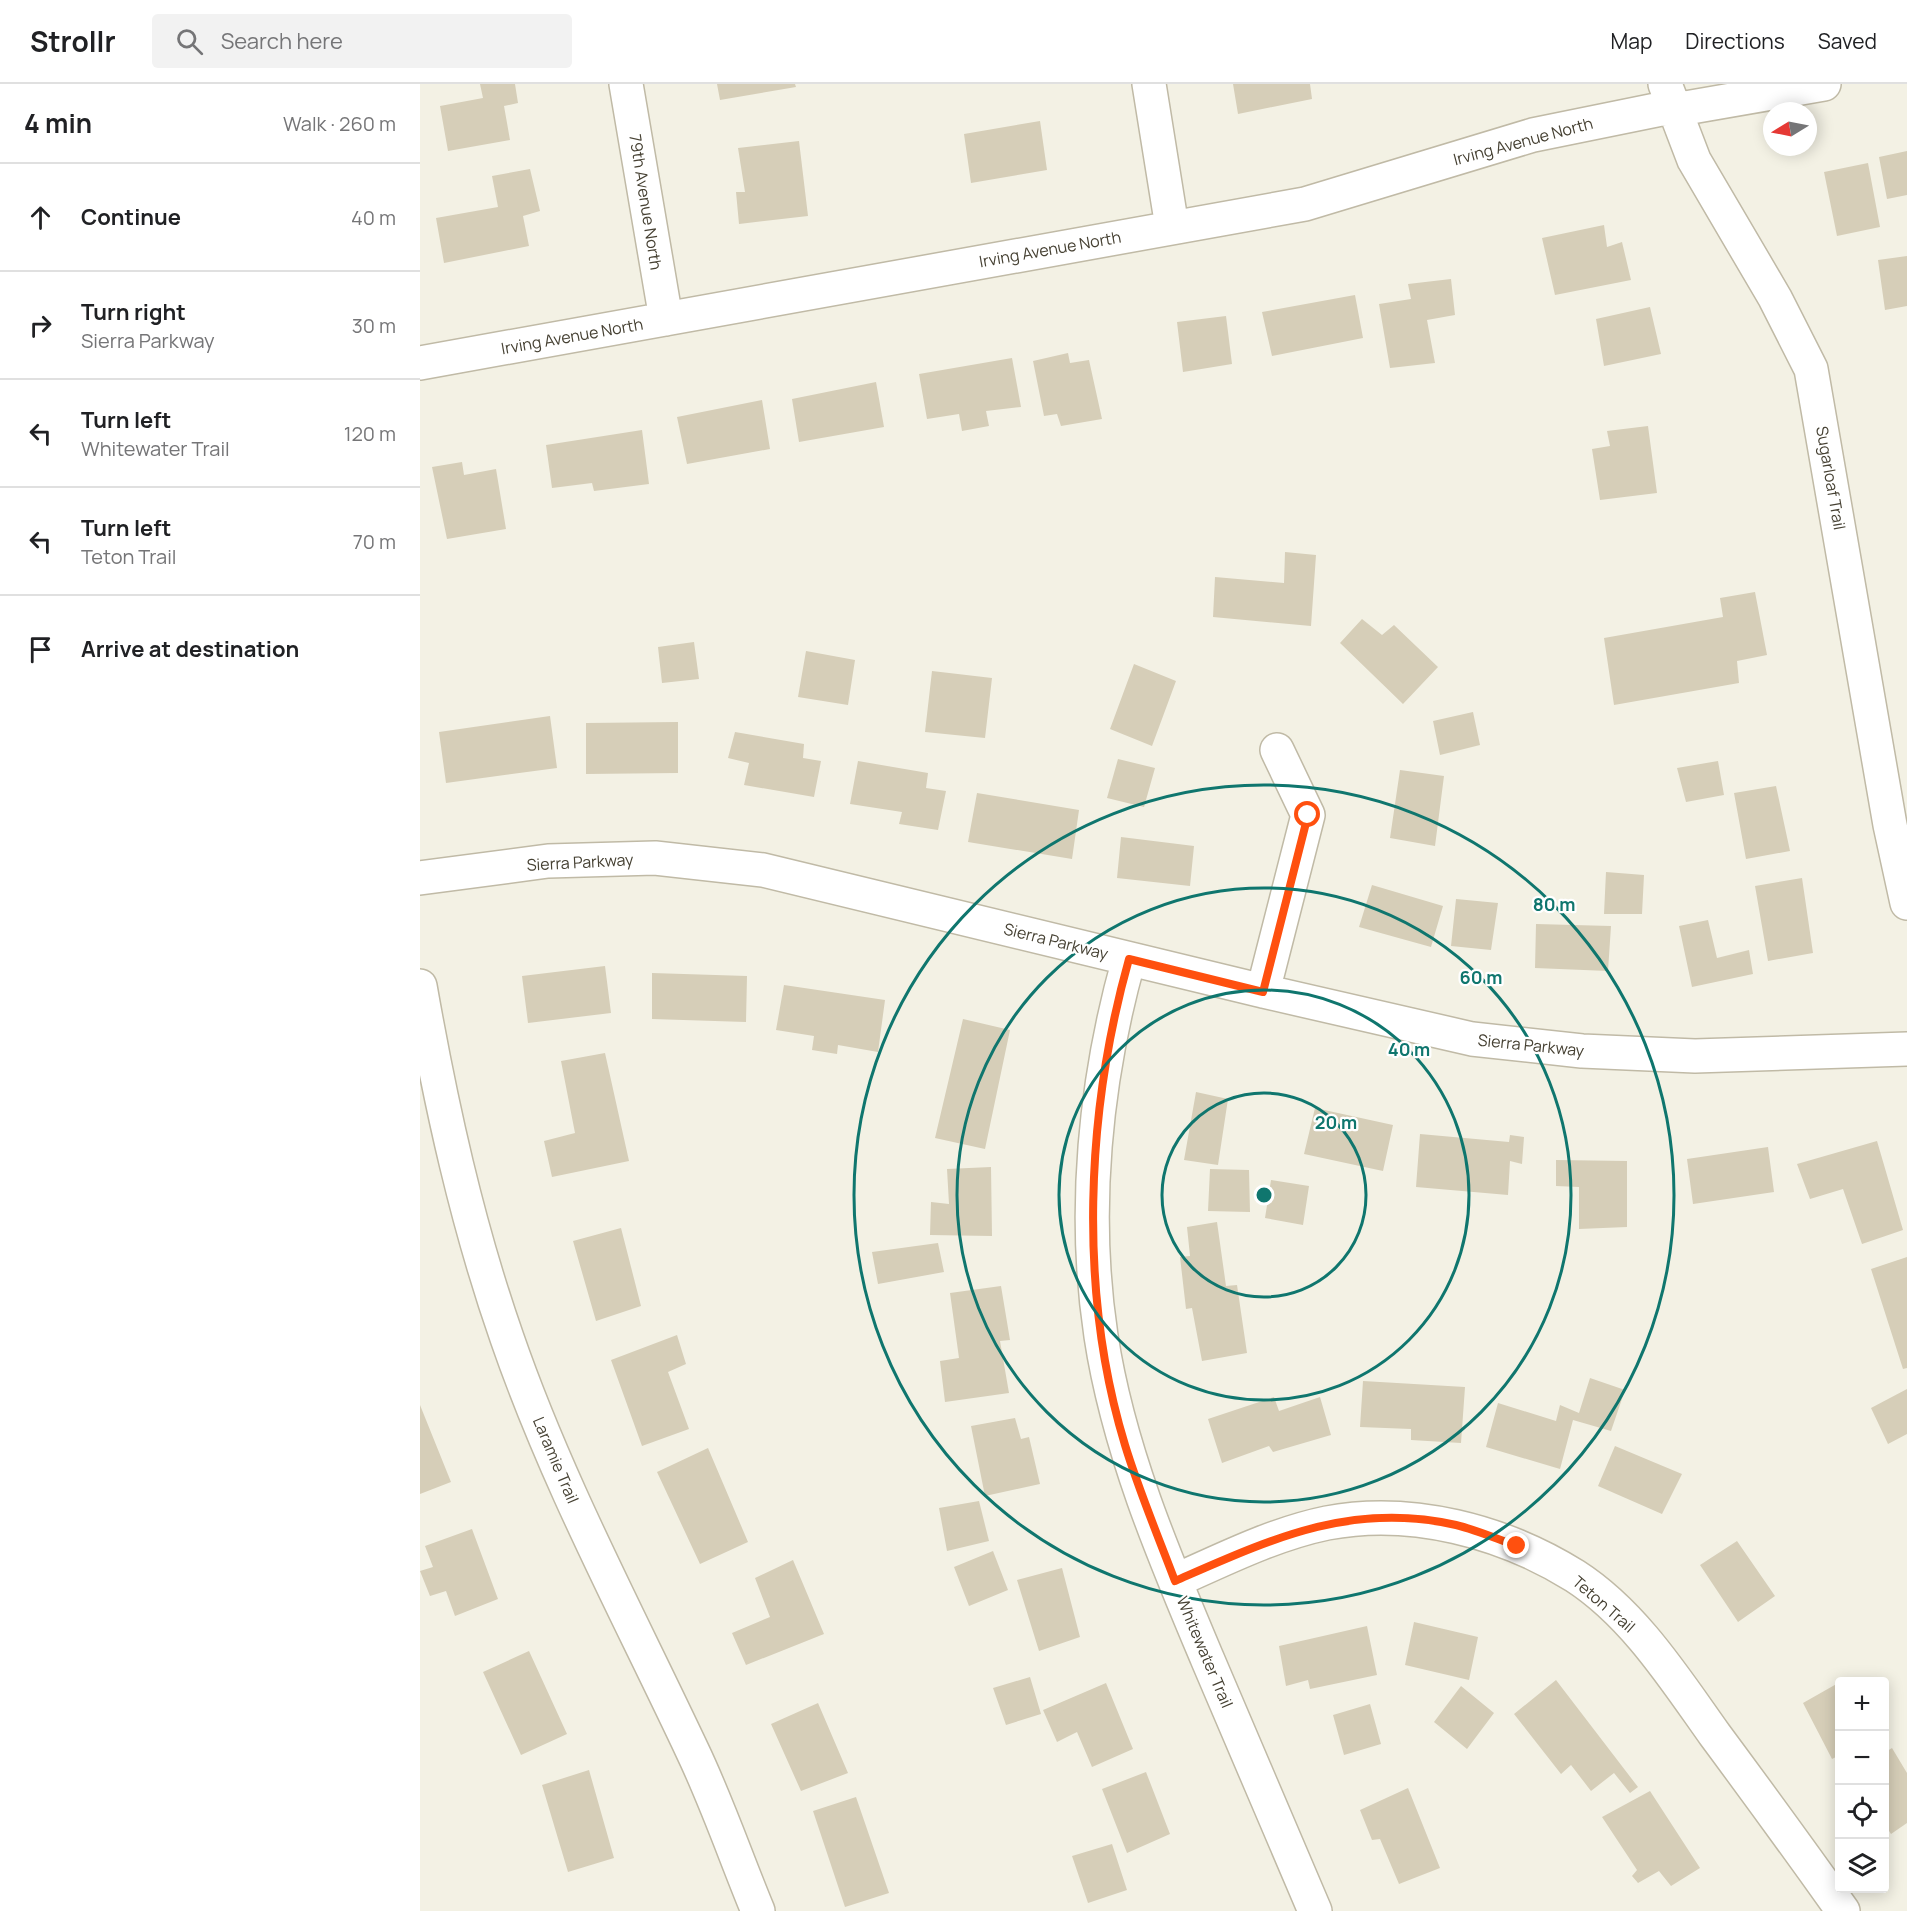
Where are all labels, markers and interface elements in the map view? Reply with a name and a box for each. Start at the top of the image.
search box [152,14,572,68]
text: Strollr [30,22,116,60]
icon: search [173,25,206,58]
text: Search here [221,26,343,56]
text: Map [1611,27,1652,55]
text: Directions [1685,27,1785,55]
text: Saved [1818,27,1877,55]
north arrow [1763,102,1817,156]
text: 4 min [24,105,92,141]
text: Walk · 260 m [283,110,396,137]
street label: Irving Avenue North [1451,112,1595,170]
street label: 79th Avenue North [624,133,668,271]
icon: ahead [24,201,57,234]
text: Continue [81,202,181,232]
text: 40 m [351,204,396,231]
street label: Irving Avenue North [977,226,1123,272]
text: Turn right [81,297,186,327]
icon: right [24,309,57,342]
text: 30 m [352,312,396,339]
street label: Irving Avenue North [499,313,645,359]
text: Sierra Parkway [81,327,214,354]
text: Turn left [81,405,171,435]
icon: left [24,417,57,450]
text: 120 m [344,420,396,447]
street label: Sugarloaf Trail [1811,424,1851,532]
text: Whitewater Trail [81,435,230,462]
text: Turn left [81,513,171,543]
icon: left [24,525,57,558]
text: 70 m [353,528,396,555]
text: Teton Trail [81,543,177,570]
icon: arrive [24,633,57,666]
text: Arrive at destination [81,634,299,664]
route start [1294,801,1320,827]
street label: Sierra Parkway [526,848,634,876]
text: 80 m [1533,892,1575,916]
street label: Sierra Parkway [1002,917,1111,965]
text: 60 m [1460,965,1502,989]
street label: Sierra Parkway [1477,1028,1586,1062]
text: 40 m [1388,1037,1430,1061]
text: 20 m [1315,1110,1357,1134]
centre of rings [1254,1185,1274,1205]
street label: Laramie Trail [528,1413,584,1507]
route end [1503,1532,1529,1558]
street label: Teton Trail [1568,1571,1640,1637]
street label: Whitewater Trail [1172,1593,1238,1711]
map controls [1835,1677,1889,1893]
button: + [1835,1677,1889,1731]
button: − [1835,1731,1889,1785]
button: locate [1835,1785,1889,1839]
button: layers [1835,1839,1889,1893]

